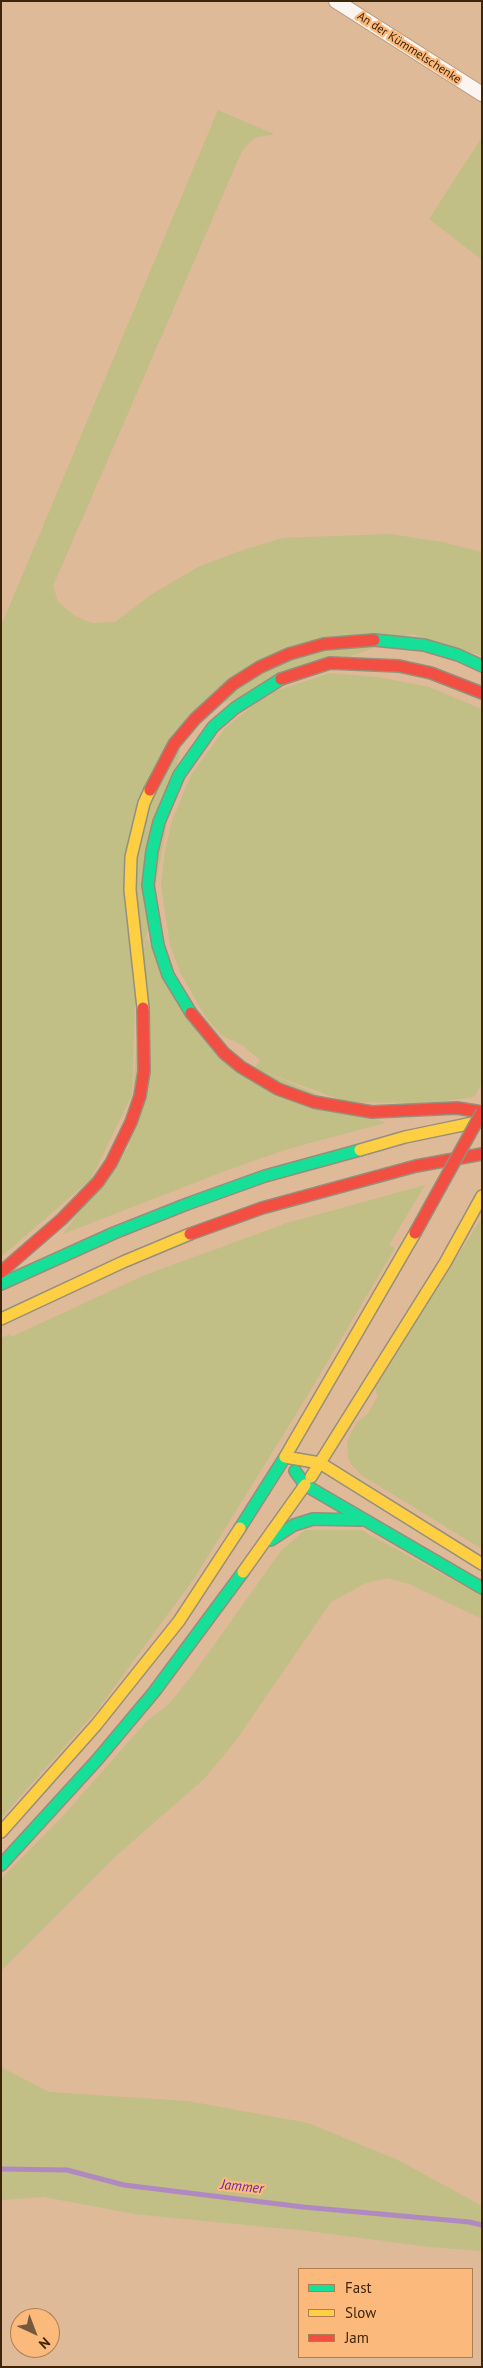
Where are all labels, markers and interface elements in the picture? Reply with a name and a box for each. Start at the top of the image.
street label: An der Kümmelschenke [354,9,464,87]
water label: Jammer [220,2176,264,2198]
legend [298,2268,473,2358]
text: Fast [345,2278,372,2297]
text: Slow [345,2303,376,2322]
north arrow [10,2308,60,2358]
text: Jam [345,2328,369,2347]
text: N [35,2334,54,2353]

